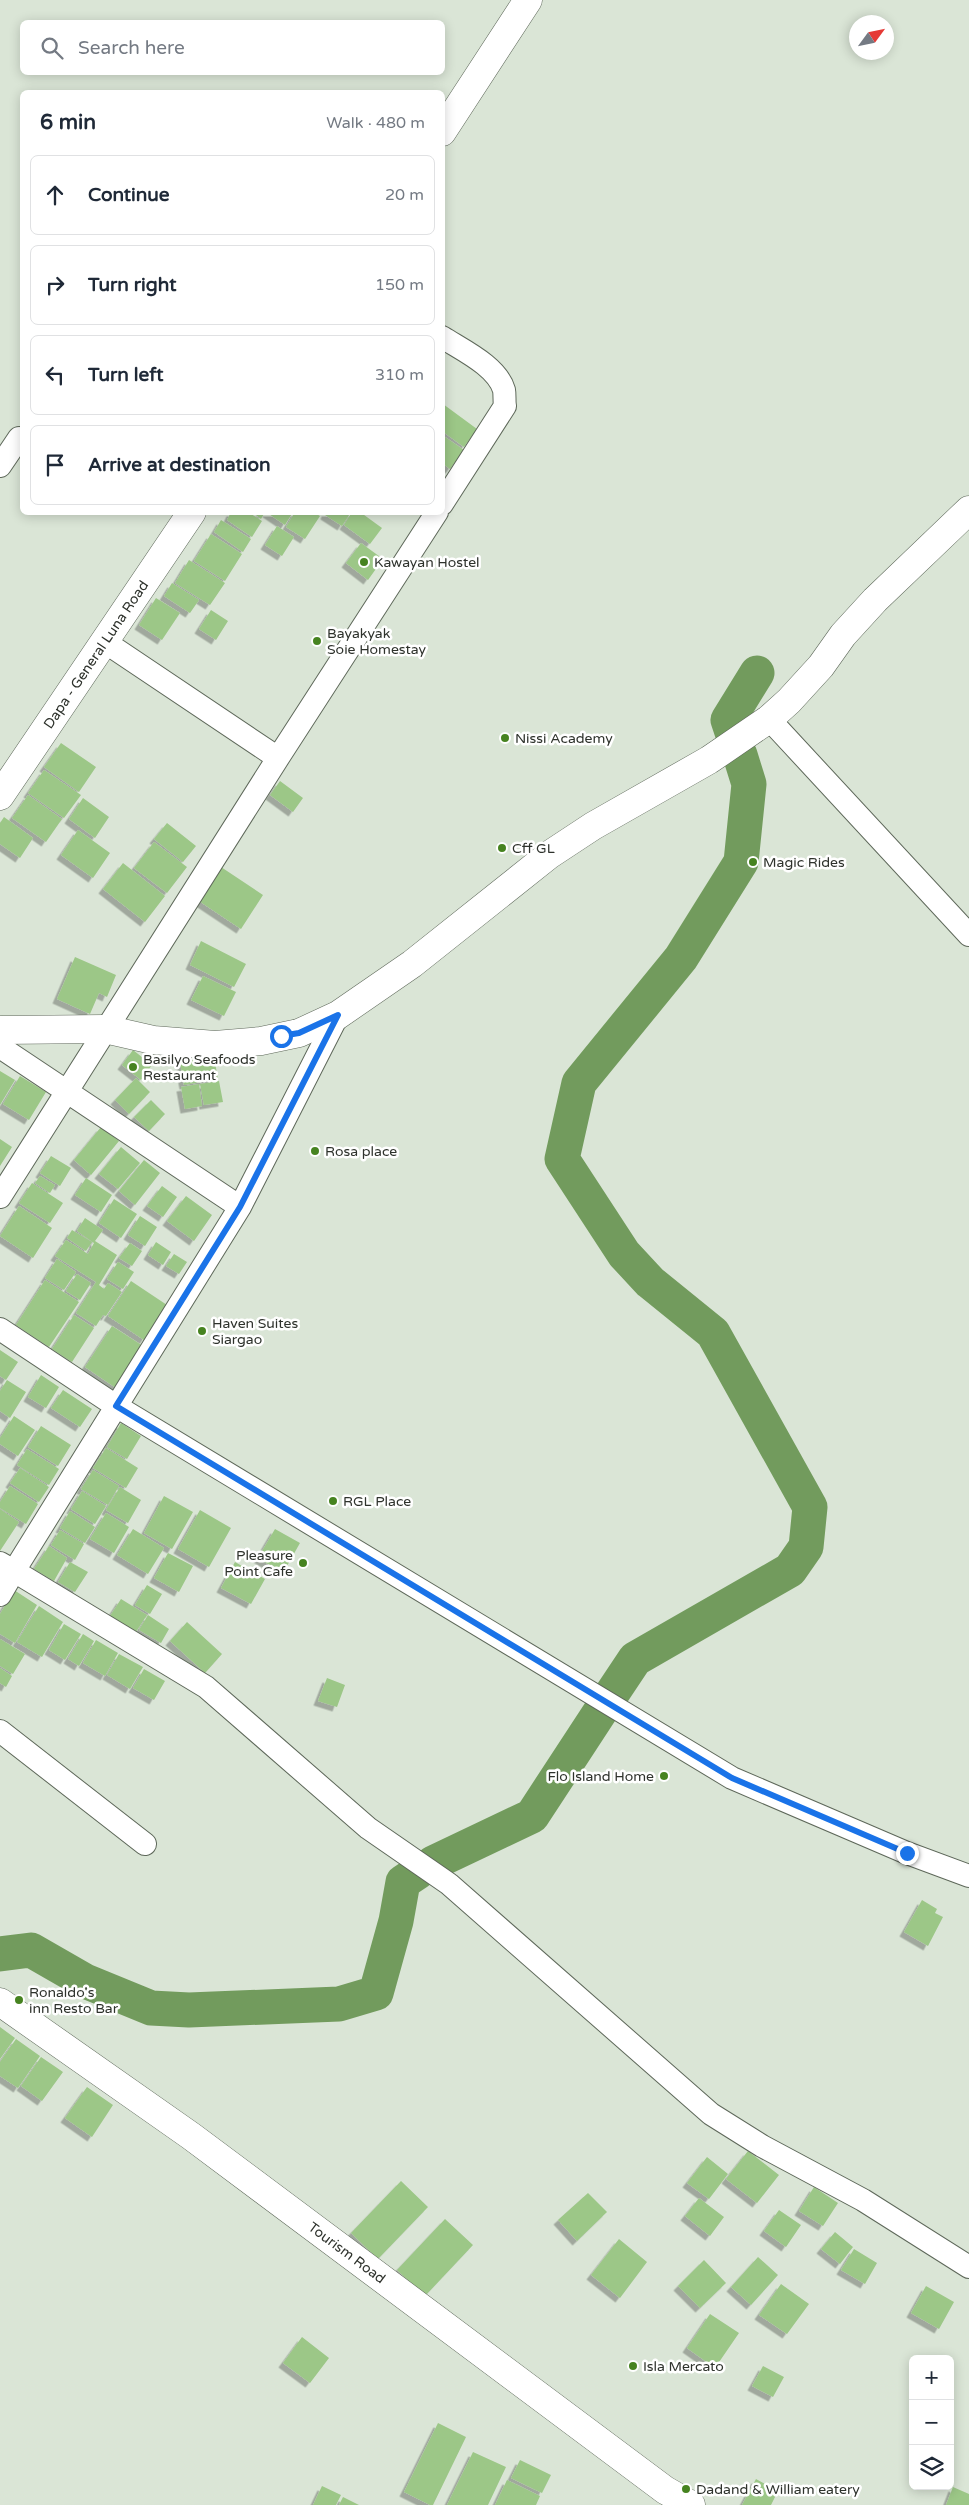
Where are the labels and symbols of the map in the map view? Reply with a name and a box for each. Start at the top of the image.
north arrow [849,15,894,60]
place label: Kawayan Hostel [374,554,480,571]
marker: Kawayan Hostel [358,556,370,568]
street label: Dapa - General Luna Road [40,577,152,732]
place label: Bayakyak Soie Homestay [327,625,427,658]
marker: Bayakyak Soie Homestay [311,635,323,647]
place label: Nissi Academy [515,730,613,747]
marker: Nissi Academy [499,732,511,744]
place label: Cff GL [512,840,555,857]
marker: Cff GL [496,842,508,854]
place label: Magic Rides [763,854,845,871]
marker: Magic Rides [747,856,759,868]
route start [270,1025,293,1048]
place label: Basilyo Seafoods Restaurant [143,1051,256,1084]
marker: Basilyo Seafoods Restaurant [127,1061,139,1073]
place label: Rosa place [325,1143,397,1160]
marker: Rosa place [309,1145,321,1157]
place label: Haven Suites Siargao [212,1315,298,1348]
marker: Haven Suites Siargao [196,1325,208,1337]
place label: RGL Place [343,1493,411,1510]
marker: RGL Place [327,1495,339,1507]
place label: Pleasure Point Cafe [224,1547,293,1580]
marker: Pleasure Point Cafe [297,1557,309,1569]
place label: Flo Island Home [547,1768,654,1785]
marker: Flo Island Home [658,1770,670,1782]
route end [896,1842,919,1865]
place label: Ronaldo's inn Resto Bar [29,1984,119,2017]
marker: Ronaldo's inn Resto Bar [13,1994,25,2006]
street label: Tourism Road [305,2218,389,2287]
place label: Isla Mercato [643,2358,724,2375]
marker: Isla Mercato [627,2360,639,2372]
place label: Dadand & William eatery [696,2481,860,2498]
marker: Dadand & William eatery [680,2483,692,2495]

